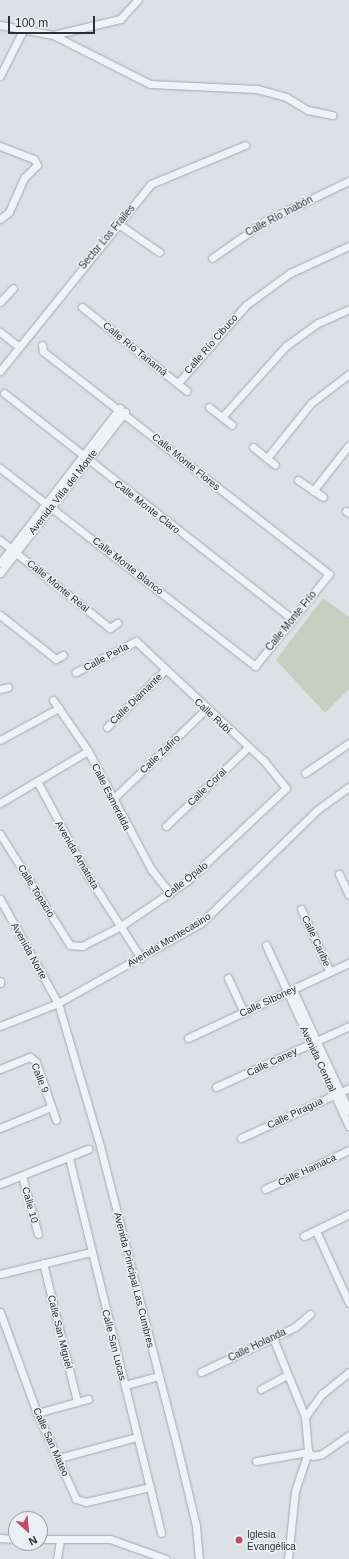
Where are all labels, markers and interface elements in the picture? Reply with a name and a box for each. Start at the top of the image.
scale bar [10,8,97,34]
text: 100 m [15,16,48,30]
street label: Calle Río Inabón [243,193,315,239]
street label: Sector Los Frailes [77,202,137,272]
street label: Calle Río Cibuco [182,312,240,376]
street label: Calle Río Tanamá [100,319,170,379]
street label: Calle Monte Flores [150,431,222,493]
street label: Avenida Villa del Monte [26,447,100,537]
street label: Calle Monte Claro [112,478,182,536]
street label: Calle Monte Blanco [90,535,166,597]
street label: Calle Monte Real [24,557,92,615]
street label: Calle Monte Frío [263,589,319,653]
street label: Calle Perla [82,640,130,674]
street label: Calle Diamante [107,671,165,727]
street label: Calle Rubí [192,696,234,736]
street label: Calle Zafiro [137,732,183,776]
street label: Calle Esmeralda [89,762,133,832]
street label: Calle Coral [185,766,229,808]
street label: Avenida Amatista [52,818,102,892]
street label: Calle Ópalo [162,859,210,901]
street label: Calle Topacio [15,862,57,920]
street label: Avenida Montecasino [125,910,213,970]
street label: Calle Caribe [299,914,333,968]
street label: Avenida Norte [8,920,50,982]
street label: Calle Siboney [238,983,298,1019]
street label: Avenida Central [298,1024,338,1094]
street label: Calle Caney [245,1045,299,1079]
street label: Calle 9 [29,1061,51,1095]
street label: Calle Piragua [265,1095,325,1131]
street label: Calle Hamaca [276,1151,338,1189]
street label: Calle 10 [19,1186,41,1224]
street label: Avenida Principal Las Cumbres [111,1211,157,1349]
street label: Calle San Miguel [45,1294,75,1370]
street label: Calle San Lucas [99,1308,129,1382]
street label: Calle Holanda [226,1326,288,1364]
street label: Calle San Mateo [30,1406,72,1478]
north arrow [8,1511,48,1551]
place label: Iglesia Evangélica [247,1528,296,1552]
text: N [27,1534,39,1548]
marker: Iglesia Evangélica [234,1535,244,1545]

